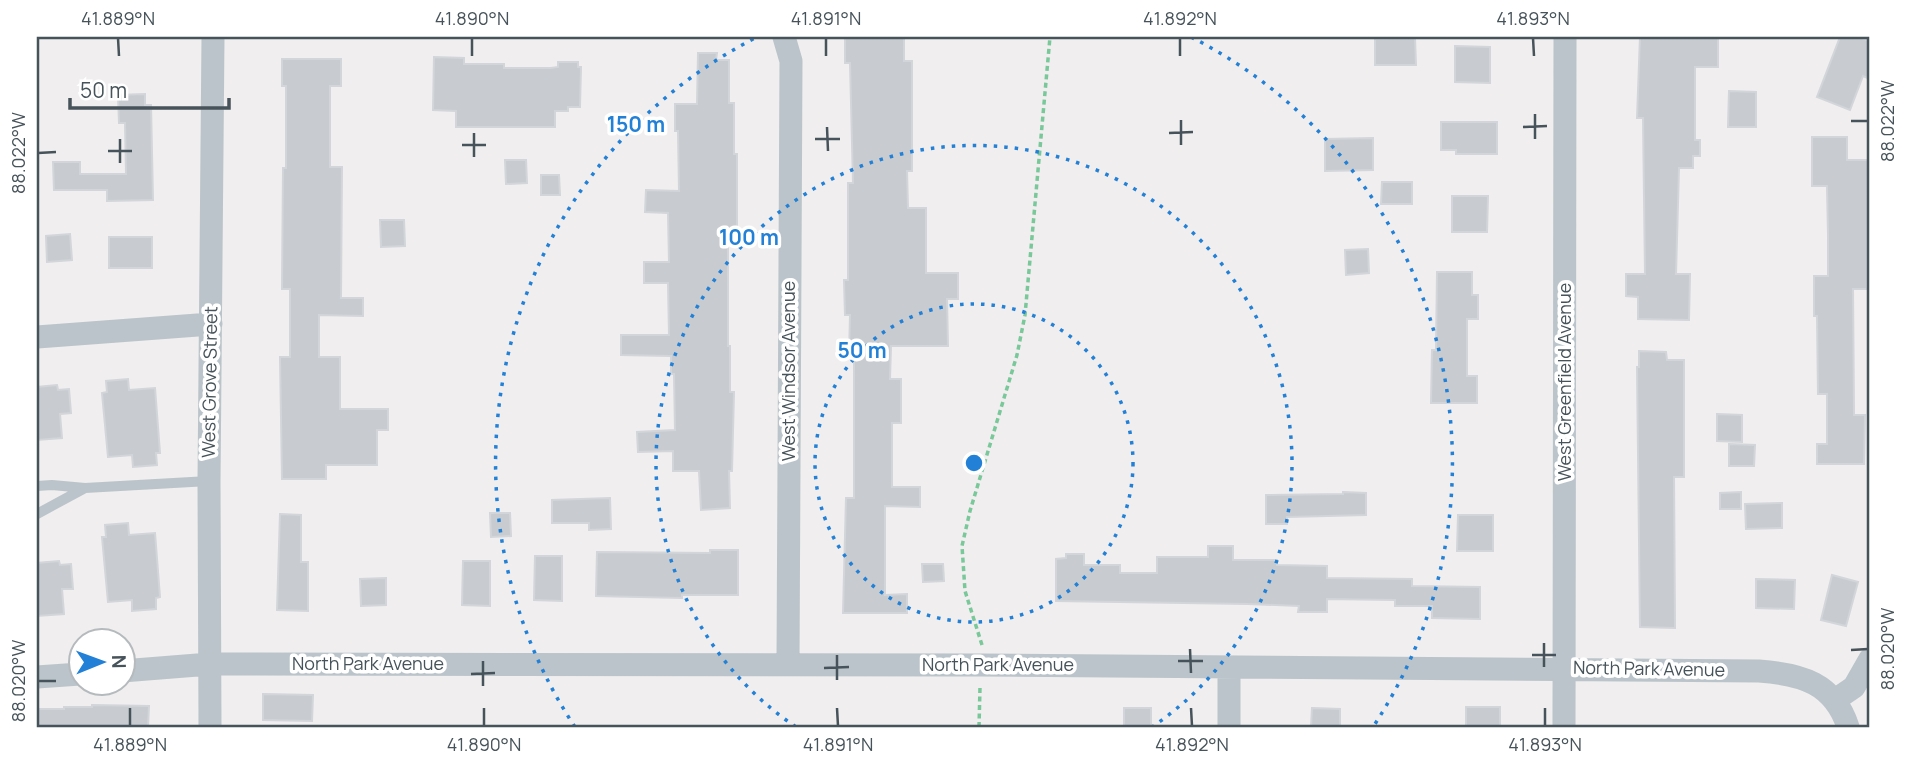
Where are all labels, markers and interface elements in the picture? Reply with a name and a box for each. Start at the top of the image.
text: 41.889°N [81,6,155,30]
text: 41.890°N [435,6,509,30]
text: 41.891°N [791,6,861,30]
text: 41.892°N [1143,6,1217,30]
text: 41.893°N [1496,6,1570,30]
scale bar [70,66,229,110]
text: 50 m [80,76,127,104]
text: 88.022°W [1875,80,1899,162]
text: 150 m [607,110,665,138]
text: 88.022°W [6,112,30,194]
text: 100 m [719,223,779,251]
street label: West Windsor Avenue [776,281,800,461]
street label: West Greenfield Avenue [1552,283,1576,481]
street label: West Grove Street [196,306,222,458]
text: 50 m [837,336,887,364]
centre of rings [962,451,986,475]
text: 88.020°W [1875,608,1899,690]
north arrow [66,628,136,698]
text: 88.020°W [6,640,30,722]
street label: North Park Avenue [292,651,444,675]
street label: North Park Avenue [922,652,1074,676]
text: N [106,655,132,669]
street label: North Park Avenue [1573,655,1725,681]
text: 41.889°N [93,732,167,756]
text: 41.890°N [447,732,521,756]
text: 41.891°N [803,732,873,756]
text: 41.892°N [1155,732,1229,756]
text: 41.893°N [1508,732,1582,756]

